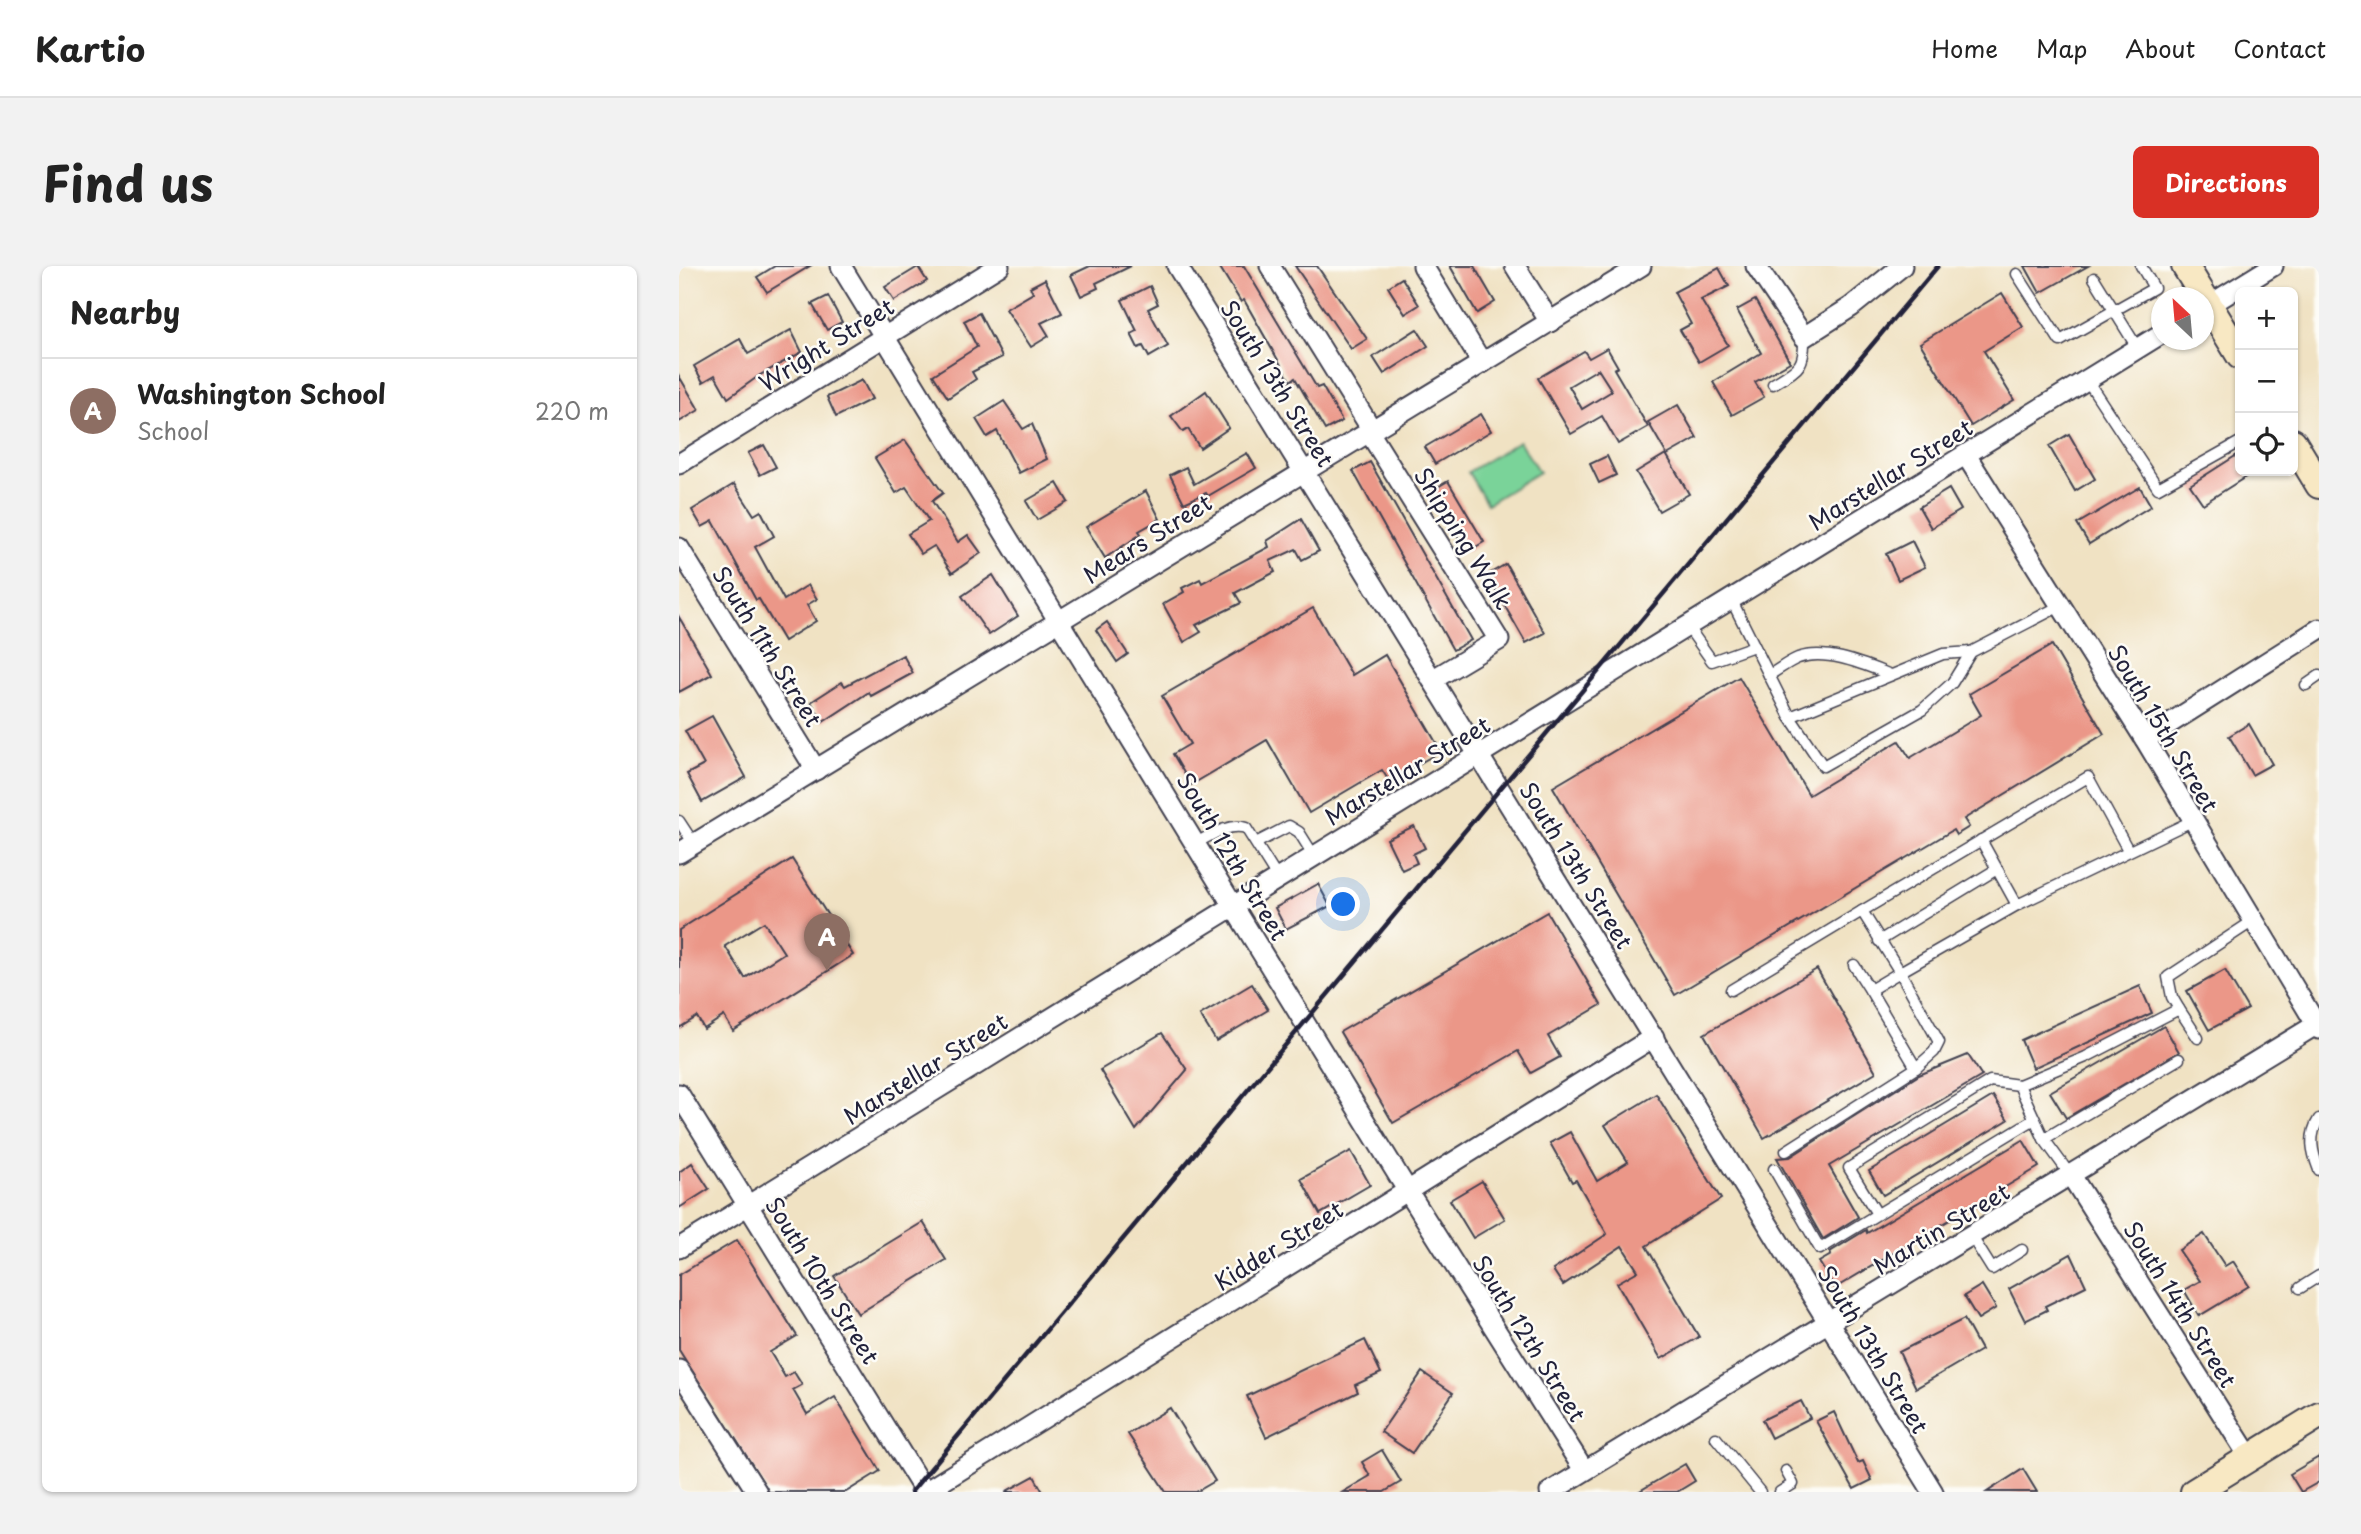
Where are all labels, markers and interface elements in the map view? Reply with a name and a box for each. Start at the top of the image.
text: Kartio [35,23,145,73]
text: Home [1931,30,1998,66]
text: Map [2036,30,2087,66]
text: About [2125,30,2195,66]
text: Contact [2233,30,2326,66]
text: Find us [42,145,213,219]
button: Directions [2133,146,2319,218]
north arrow [2151,287,2214,350]
map controls [2235,287,2298,476]
button: + [2235,287,2298,350]
text: Nearby [70,289,180,334]
street label: Wright Street [752,289,900,399]
street label: South 13th Street [1213,293,1343,473]
button: − [2235,350,2298,413]
text: Washington School [137,374,386,413]
text: A [84,393,102,428]
text: 220 m [535,393,609,428]
street label: Marstellar Street [1801,409,1979,539]
text: School [137,413,209,448]
button: locate [2235,413,2298,476]
street label: Shipping Walk [1406,460,1522,616]
street label: Mears Street [1076,484,1218,592]
street label: South 11th Street [705,559,831,733]
street label: South 15th Street [2100,638,2228,818]
street label: Marstellar Street [1318,707,1496,833]
street label: South 12th Street [1169,765,1297,947]
street label: South 13th Street [1512,775,1642,955]
your location [1326,887,1360,921]
pin: A [804,913,850,971]
street label: Marstellar Street [836,1003,1014,1133]
street label: Martin Street [1866,1173,2016,1283]
street label: South 10th Street [757,1190,889,1370]
street label: Kidder Street [1207,1191,1349,1299]
street label: South 14th Street [2116,1214,2246,1394]
street label: South 12th Street [1465,1248,1595,1428]
street label: South 13th Street [1810,1258,1938,1440]

